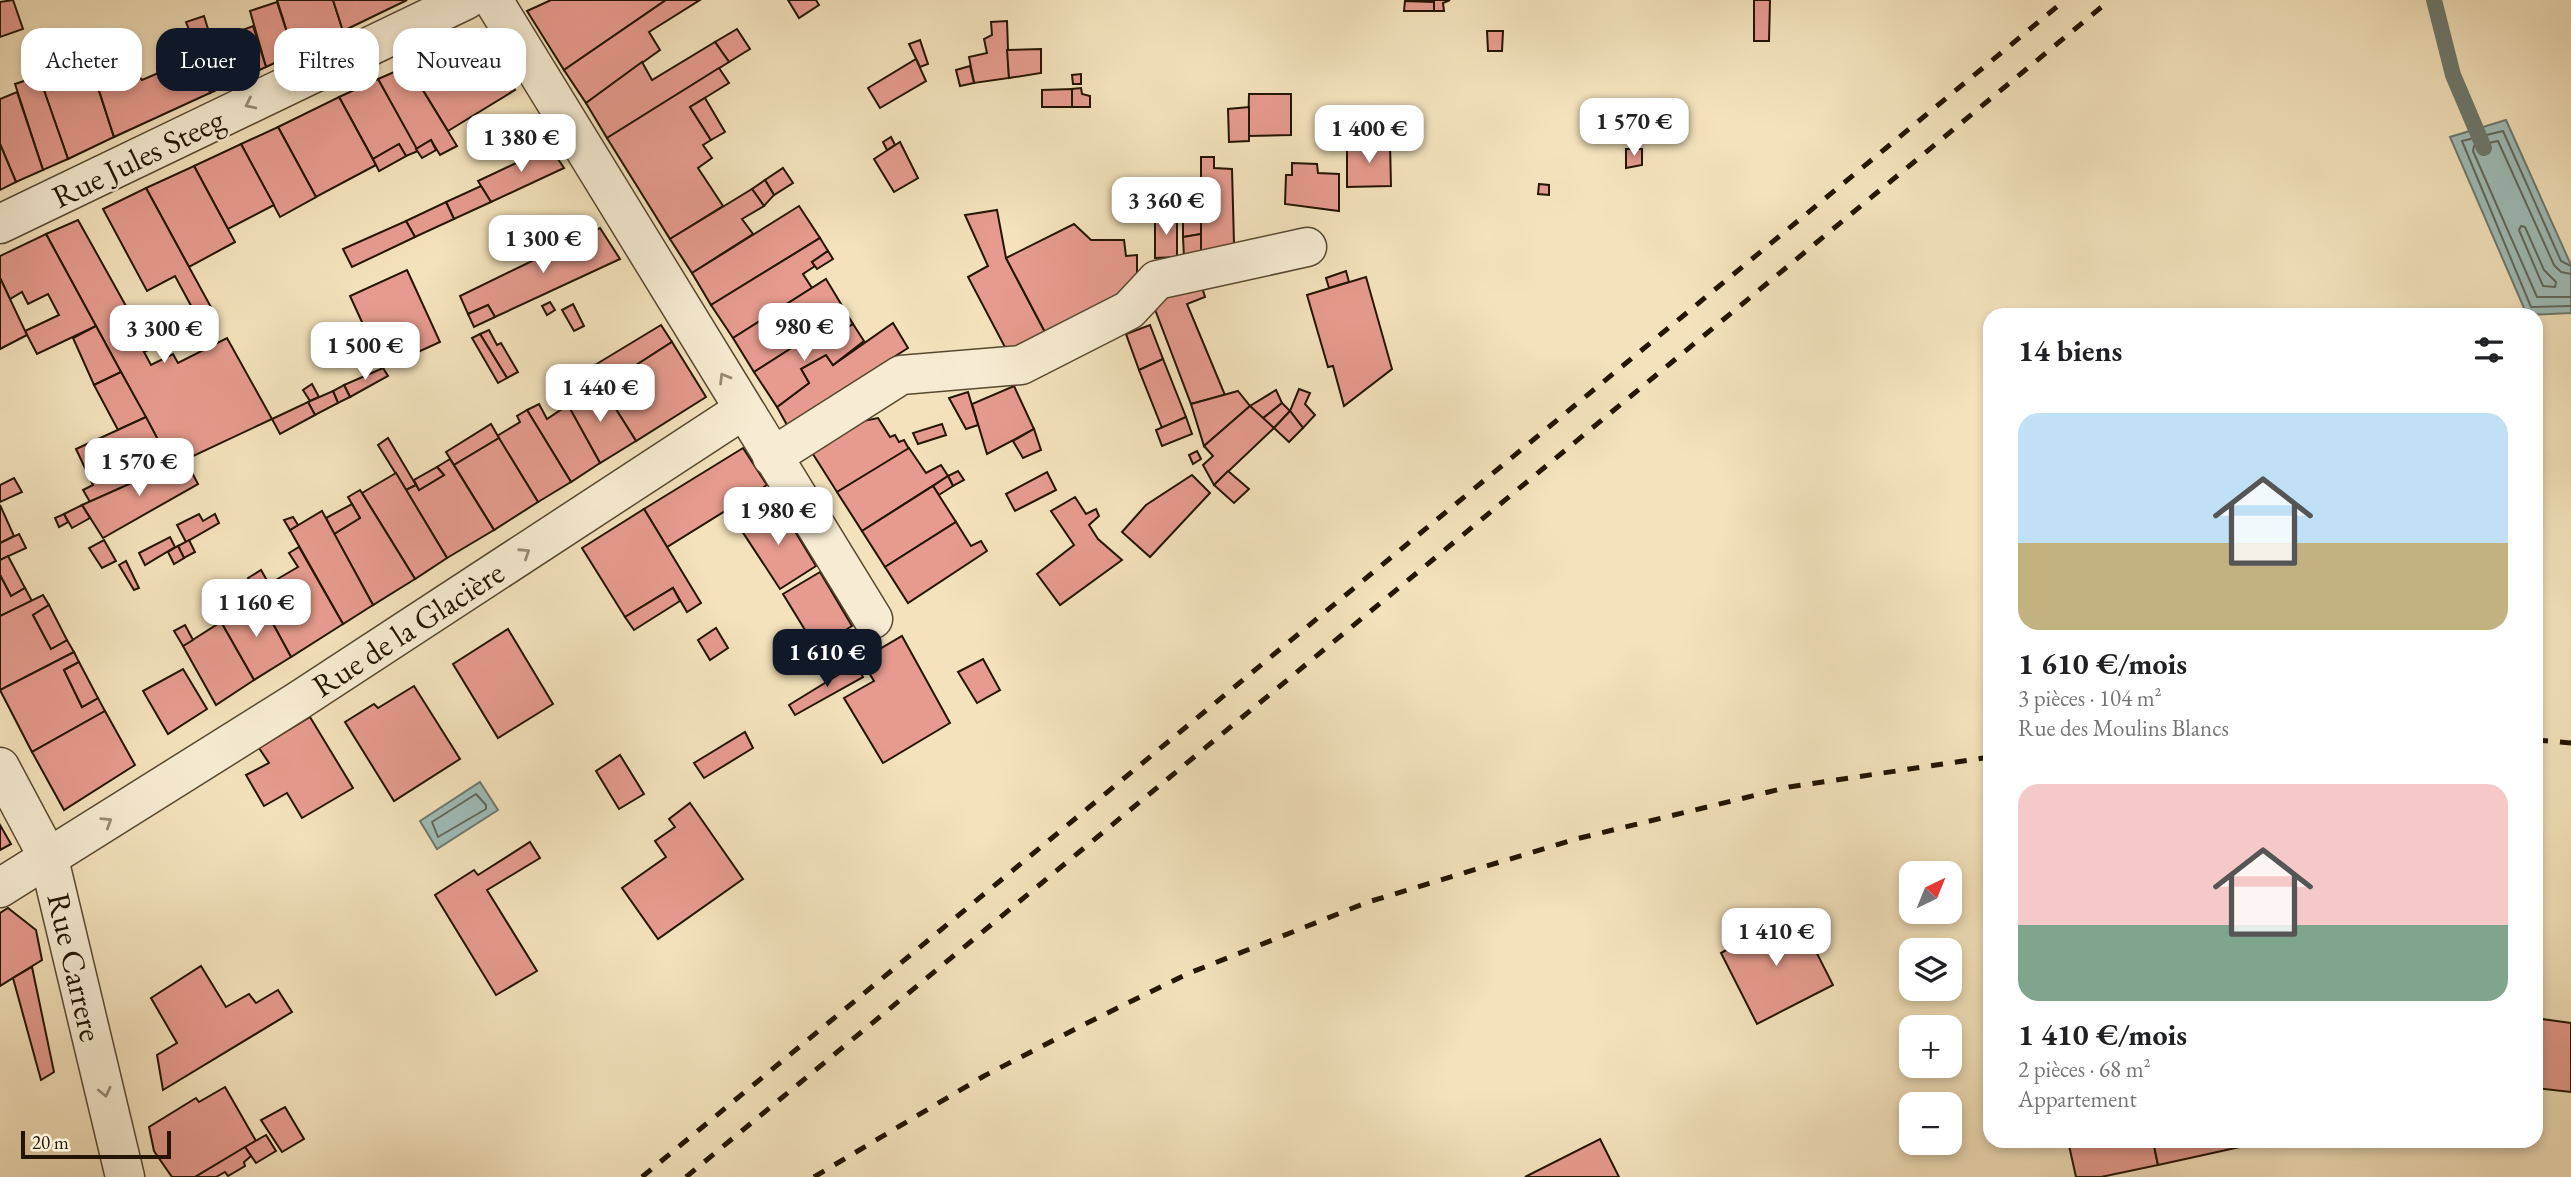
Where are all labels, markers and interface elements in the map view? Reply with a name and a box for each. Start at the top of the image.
chip: Acheter [21,28,142,91]
chip: Louer [156,28,260,91]
chip: Filtres [274,28,379,91]
chip: Nouveau [393,28,526,91]
one-way arrow [245,96,257,110]
street label: Rue Jules Steeg [45,98,232,218]
pin: 1 570 € [1569,99,1699,158]
pin: 1 400 € [1304,106,1434,165]
text: 1 570 € [1596,106,1672,136]
text: 1 400 € [1331,113,1407,143]
pin: 1 380 € [456,114,586,174]
text: 1 380 € [483,122,559,152]
pin: 3 360 € [1101,177,1231,237]
text: 3 360 € [1128,185,1204,215]
pin: 1 300 € [478,216,608,275]
text: 1 300 € [505,223,581,253]
pin: 980 € [755,304,853,363]
pin: 3 300 € [99,306,229,365]
text: 980 € [775,311,833,341]
text: 3 300 € [126,313,202,343]
pin: 1 500 € [300,322,430,382]
text: 1 500 € [327,330,403,360]
text: 14 biens [2018,331,2122,370]
icon: filters [2470,331,2508,369]
pin: 1 440 € [535,364,665,424]
text: 1 440 € [562,372,638,402]
one-way arrow [719,372,732,385]
pin: 1 570 € [74,438,204,498]
text: 1 570 € [101,446,177,476]
icon: home [2200,458,2326,584]
pin: 1 980 € [713,488,843,547]
text: 1 980 € [740,495,816,525]
one-way arrow [517,548,530,561]
street label: Rue de la Glacière [304,551,512,707]
pin: 1 160 € [191,580,321,639]
text: 1 160 € [218,587,294,617]
pin: 1 610 € [762,630,892,689]
text: 1 610 € [789,637,865,667]
text: 1 610 €/mois [2018,644,2187,683]
text: 3 pièces · 104 m² [2018,683,2162,713]
text: Rue des Moulins Blancs [2018,713,2229,743]
one-way arrow [99,818,112,830]
icon: home [2200,829,2326,955]
north arrow [1899,861,1962,924]
map controls [1899,861,1962,1155]
street label: Rue Carrere [38,889,112,1045]
pin: 1 410 € [1711,908,1841,968]
text: 1 410 € [1738,916,1814,946]
button: layers [1899,938,1962,1001]
button: + [1899,1015,1962,1078]
text: 1 410 €/mois [2018,1015,2187,1054]
text: 2 pièces · 68 m² [2018,1054,2151,1084]
text: Appartement [2018,1084,2137,1114]
one-way arrow [97,1086,111,1098]
button: − [1899,1092,1962,1155]
scale bar [21,1128,172,1160]
text: 20 m [32,1130,69,1155]

